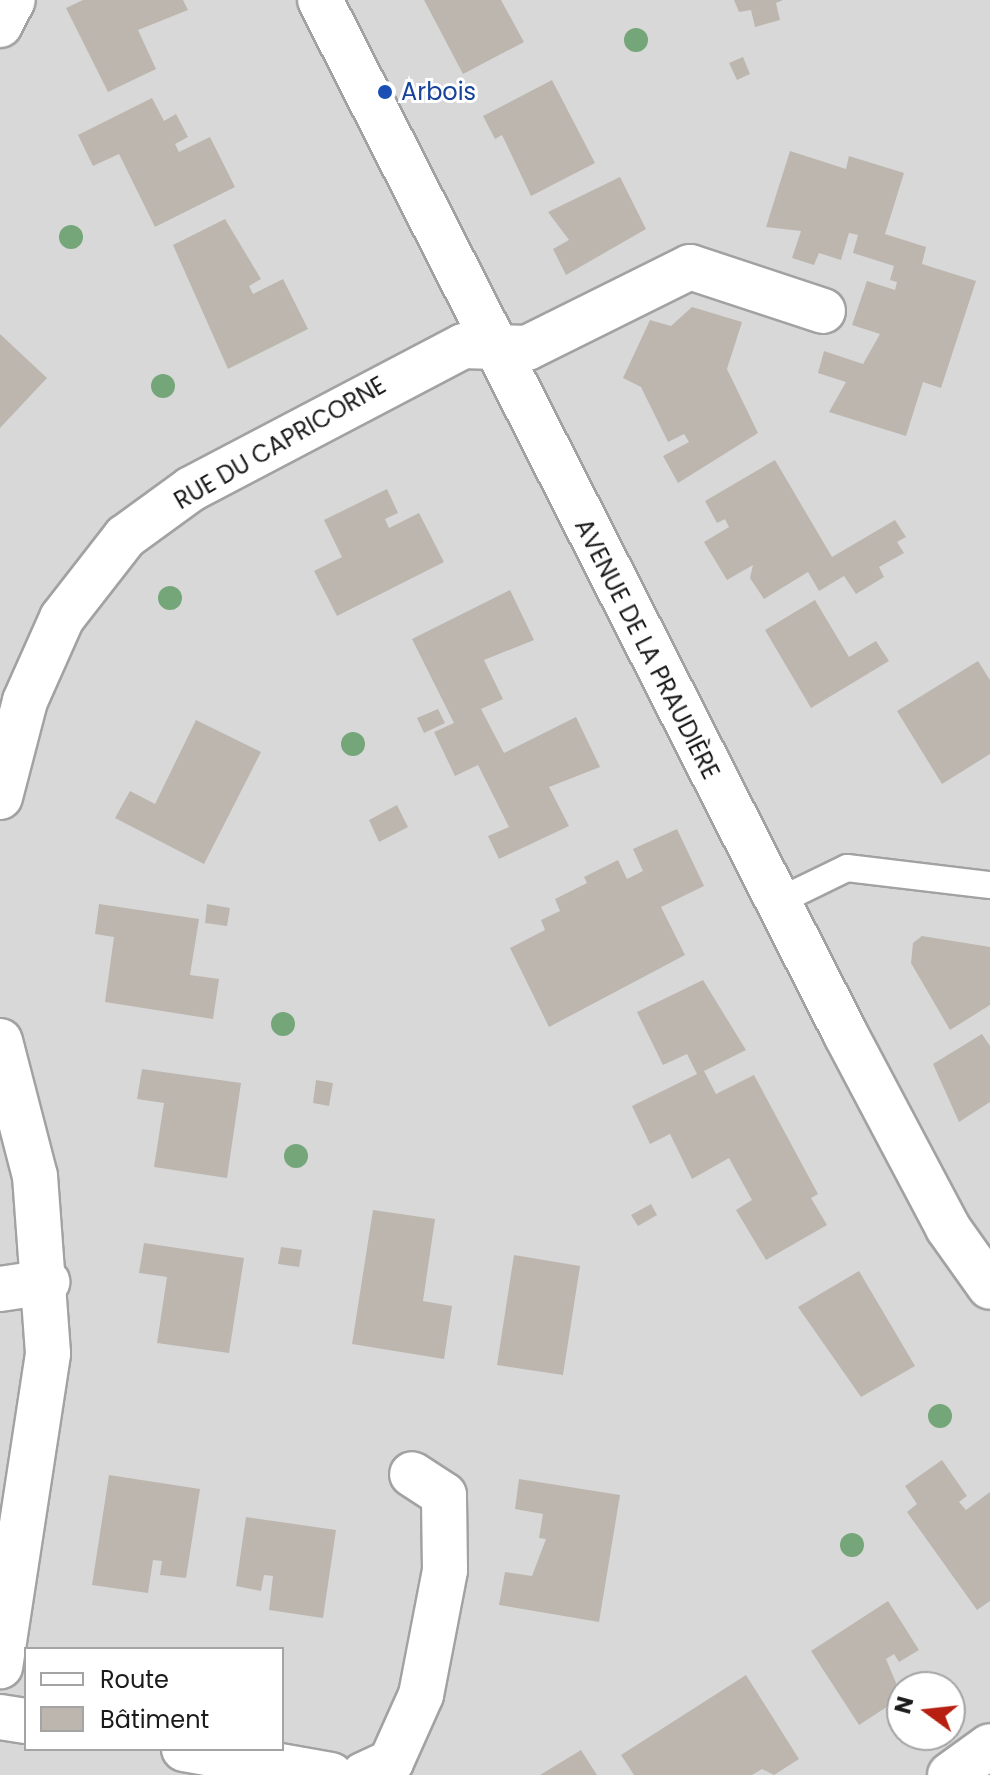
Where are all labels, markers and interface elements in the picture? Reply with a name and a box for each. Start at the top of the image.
place label: Arbois [401,78,476,106]
marker: Arbois [376,83,394,101]
street label: RUE DU CAPRICORNE [169,371,391,515]
street label: AVENUE DE LA PRAUDIÈRE [569,514,725,784]
legend [24,1647,284,1751]
text: Route [100,1663,169,1696]
north arrow [886,1671,966,1751]
text: N [887,1693,921,1717]
text: Bâtiment [100,1703,209,1736]

